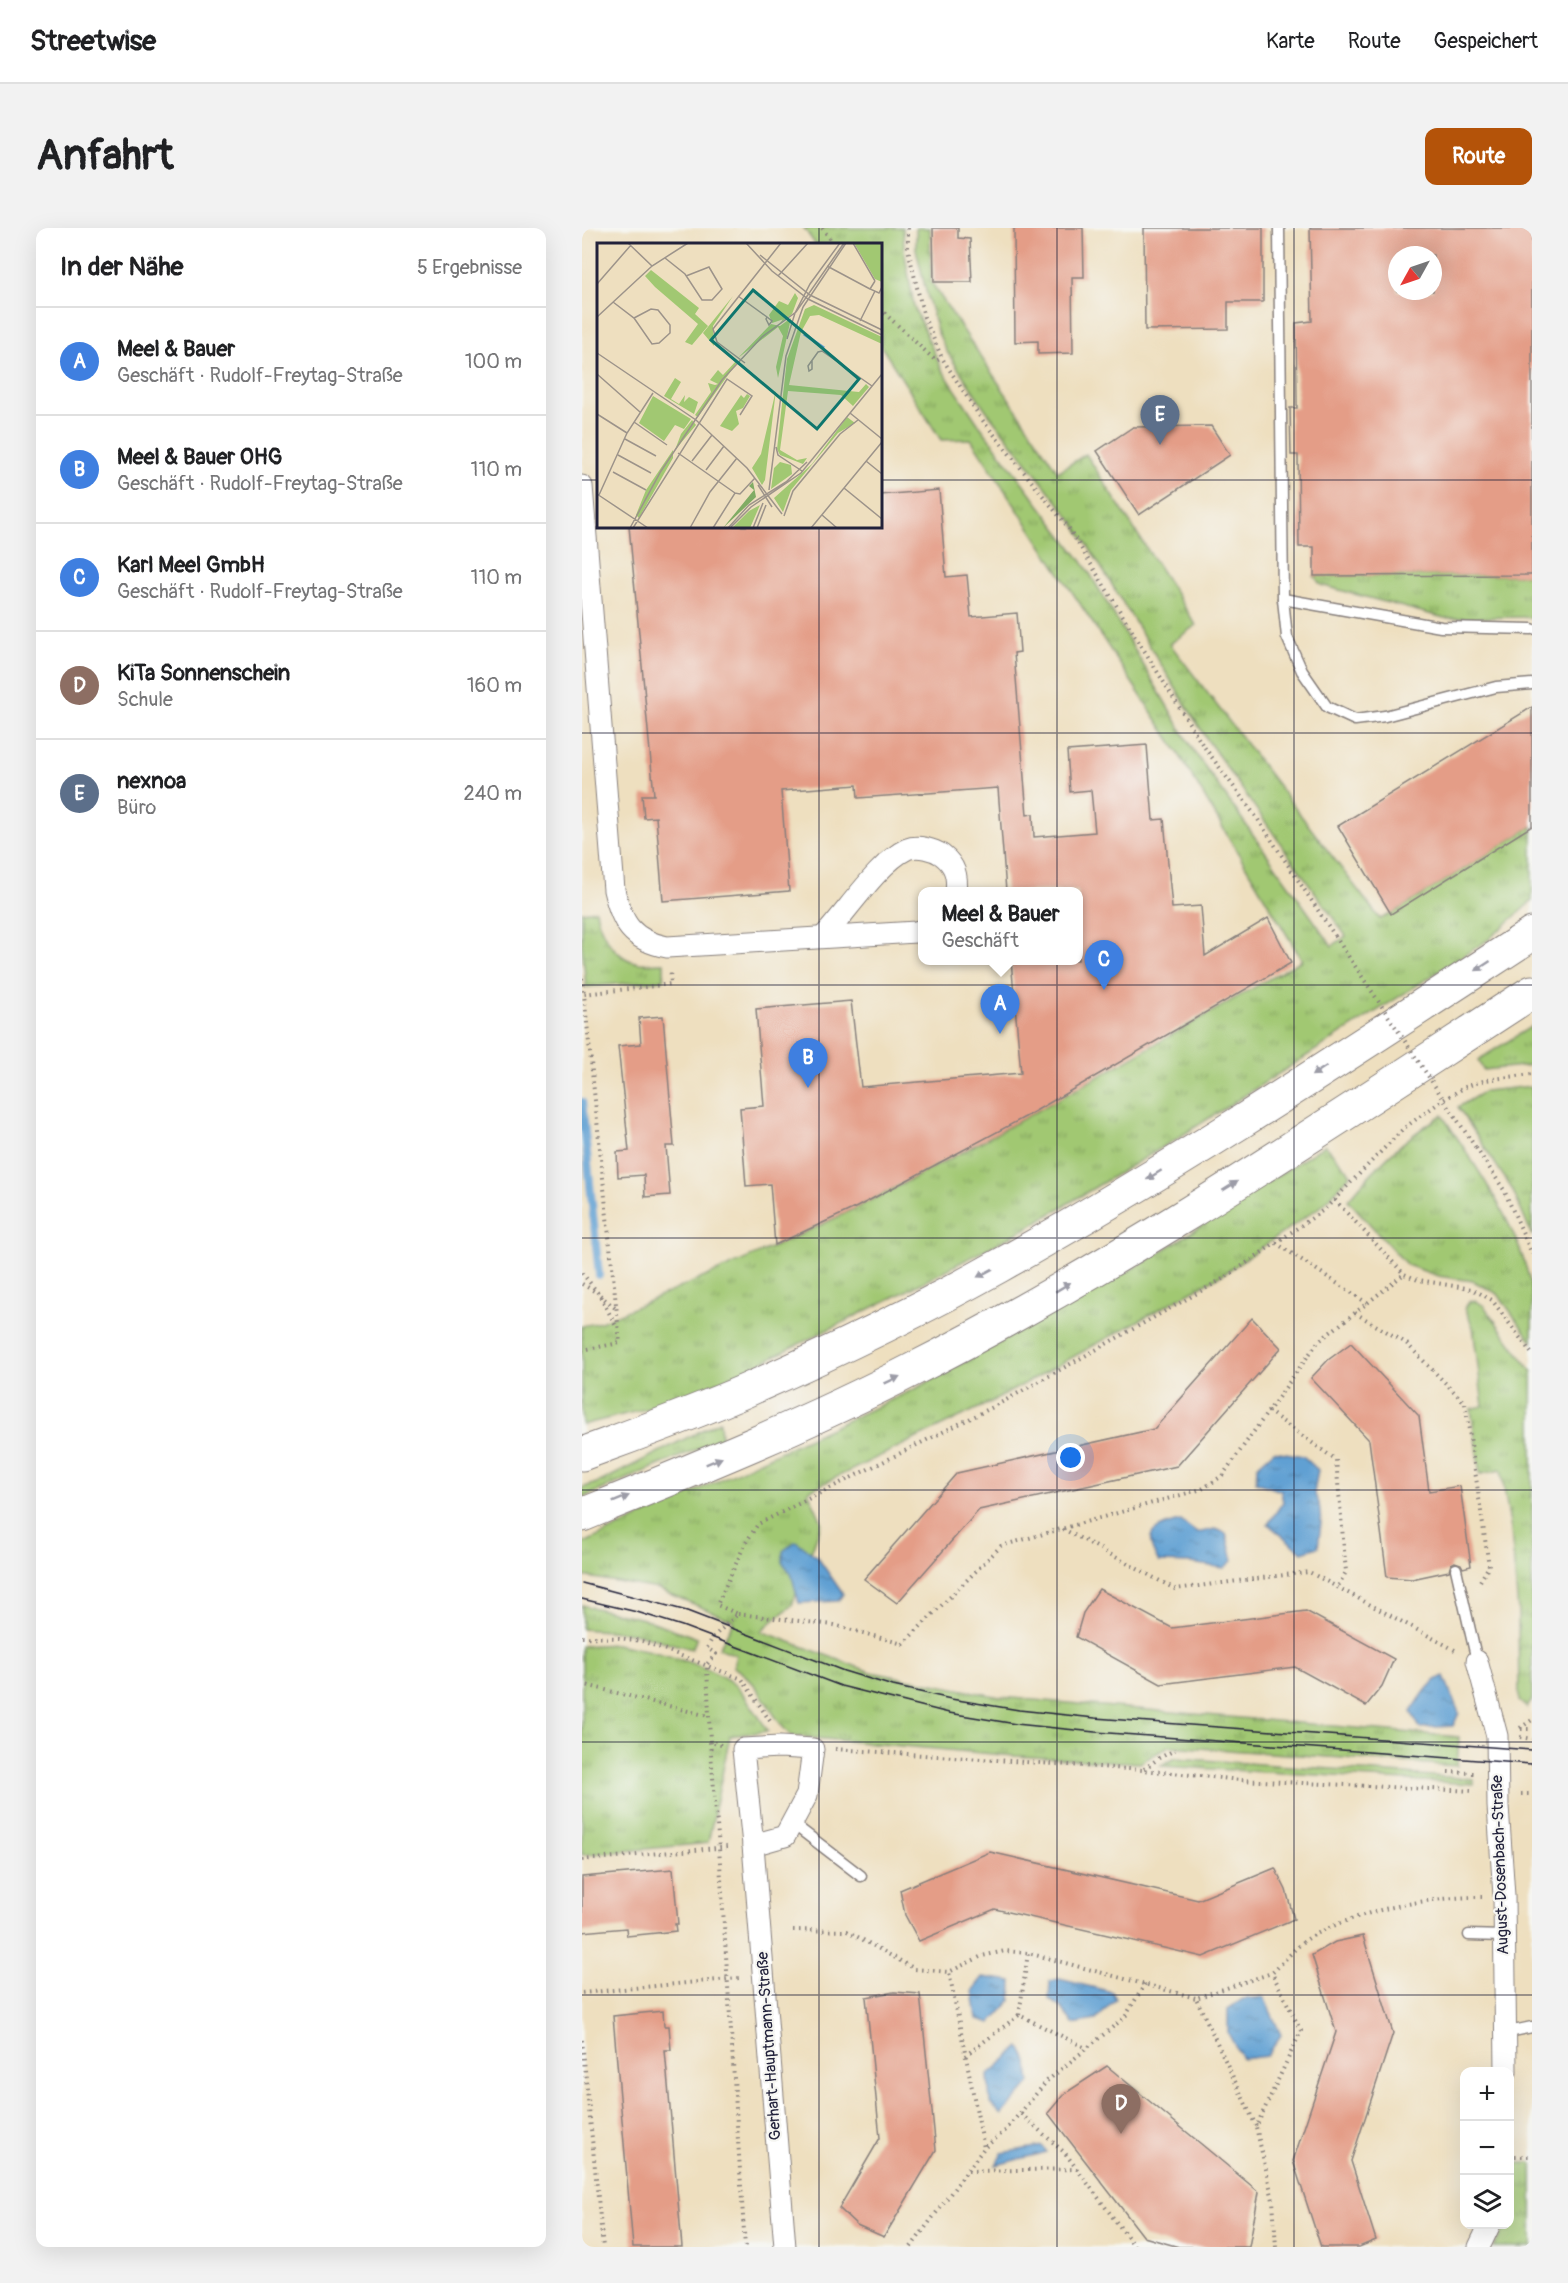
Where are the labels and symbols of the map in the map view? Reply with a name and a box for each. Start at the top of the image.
inset map [597,243,882,528]
north arrow [1388,246,1442,300]
pin: E [1140,396,1180,445]
pin: C [1084,940,1124,990]
one-way arrow [1475,960,1491,971]
pin: A [980,984,1020,1034]
pin: B [788,1038,828,1088]
one-way arrow [1311,1065,1327,1076]
one-way arrow [1146,1169,1162,1180]
one-way arrow [1222,1180,1238,1191]
one-way arrow [977,1268,994,1278]
one-way arrow [1055,1282,1072,1292]
one-way arrow [883,1376,900,1385]
your location [1056,1443,1085,1472]
one-way arrow [705,1456,723,1465]
one-way arrow [612,1494,630,1503]
street label: August-Dosenbach-Straße [1487,1775,1513,1955]
street label: Gerhart-Hauptmann-Straße [752,1951,786,2141]
pin: D [1102,2084,1140,2134]

